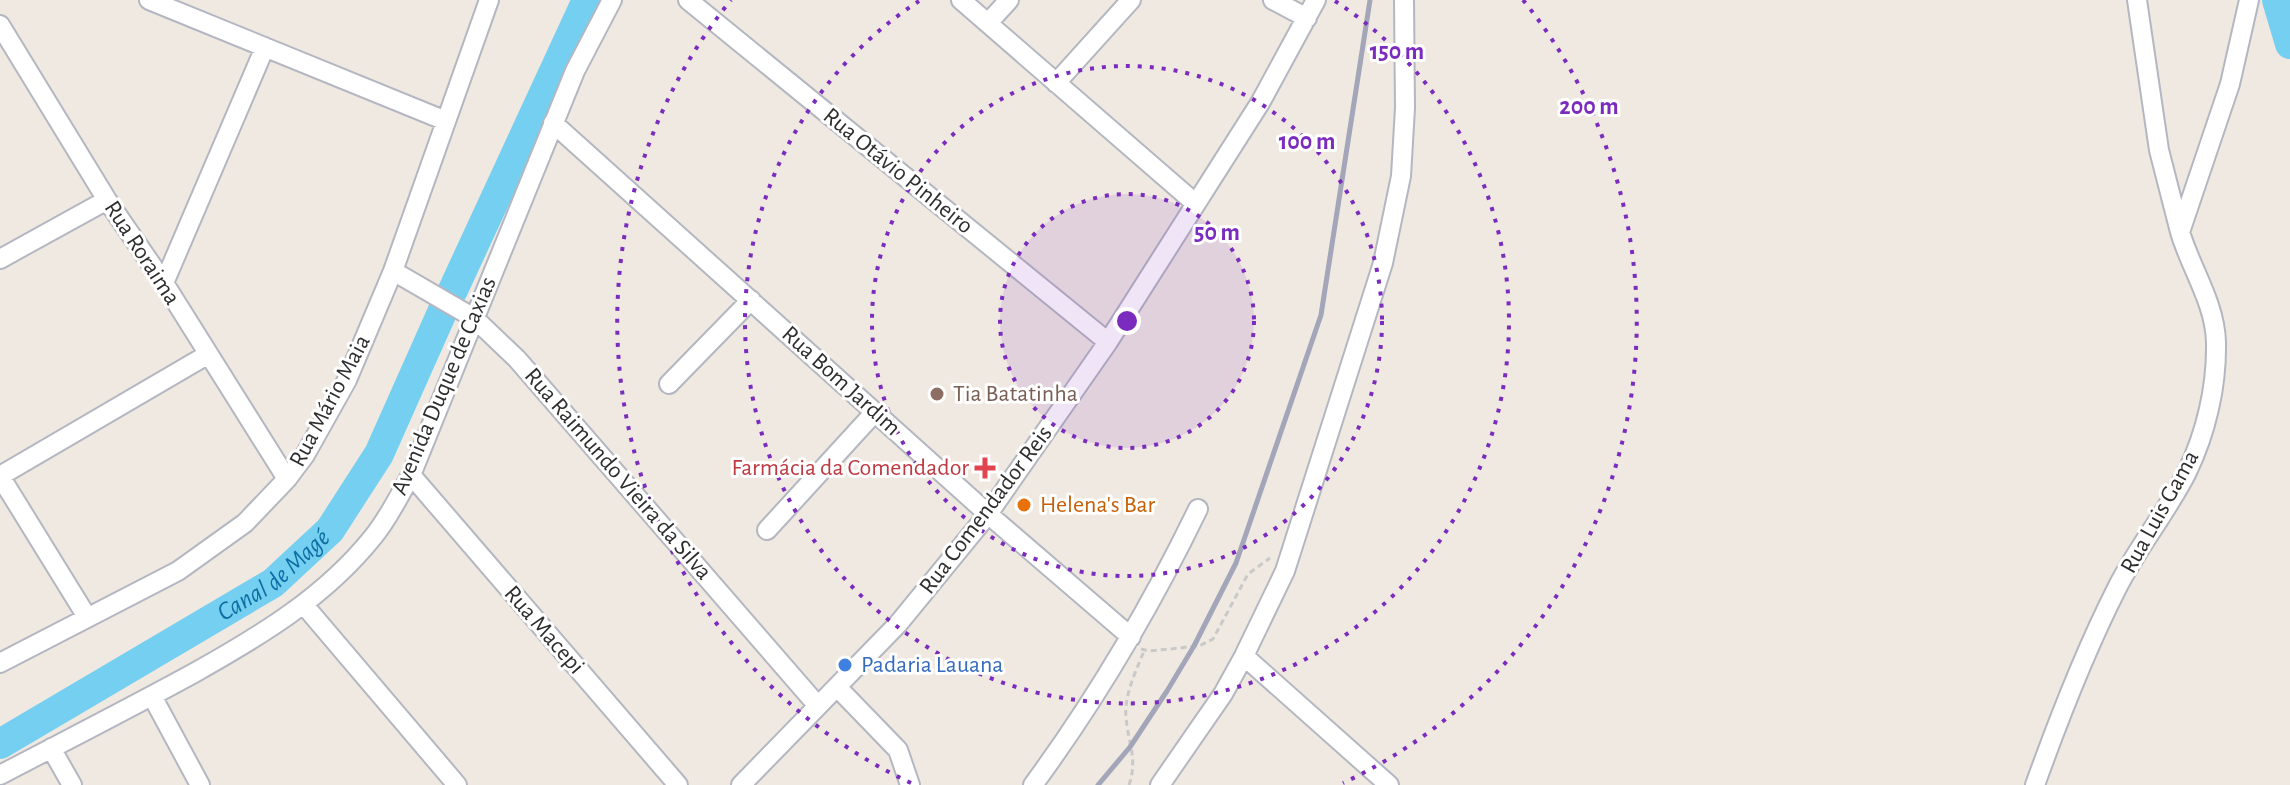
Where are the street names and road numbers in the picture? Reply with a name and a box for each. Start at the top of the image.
street label: Rua Otávio Pinheiro [819,103,977,239]
street label: Rua Roraima [100,197,184,309]
street label: Avenida Duque de Caxias [387,273,501,499]
street label: Rua Bom Jardim [777,322,905,440]
street label: Rua Mário Maia [285,331,375,471]
street label: Rua Raimundo Vieira da Silva [520,364,716,584]
street label: Rua Comendador Reis [915,421,1057,599]
street label: Rua Luis Gama [2116,447,2204,577]
street label: Rua Macepi [499,581,589,679]

